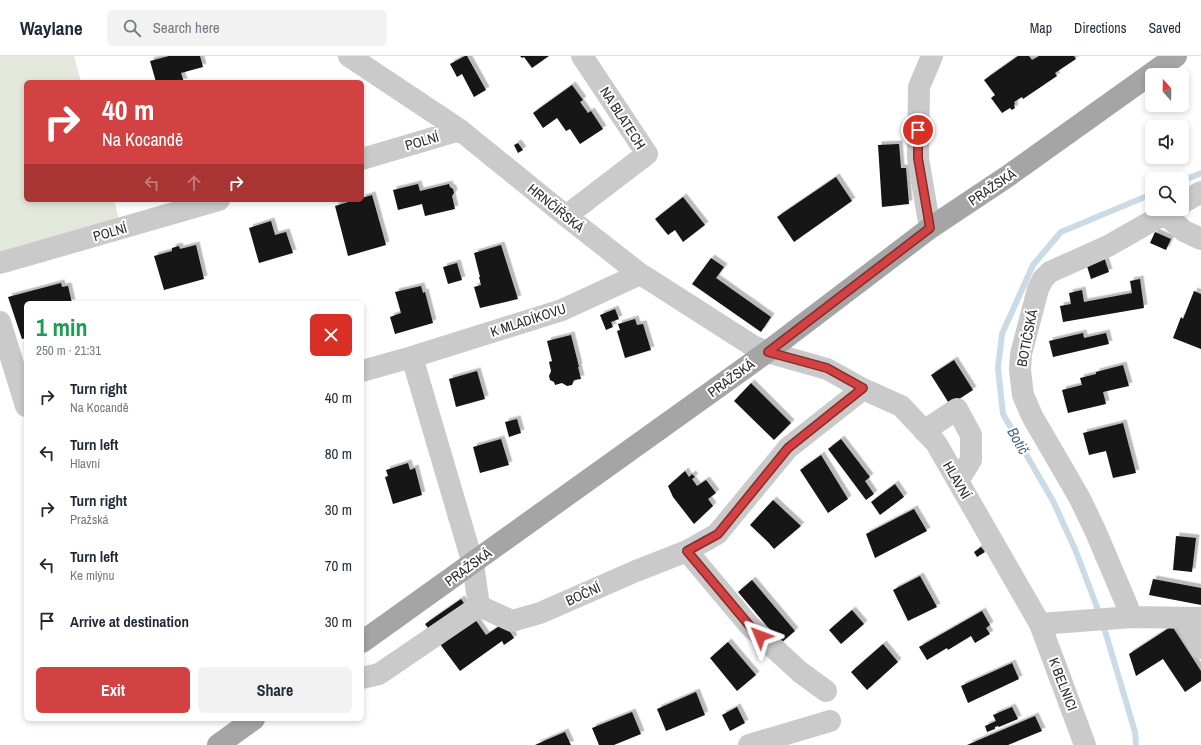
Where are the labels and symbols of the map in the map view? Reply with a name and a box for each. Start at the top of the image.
north arrow [1145,68,1189,112]
street label: NA BLATECH [596,83,650,153]
pin [901,113,935,147]
street label: POLNÍ [403,127,442,154]
street label: PRAŽSKÁ [965,164,1020,209]
street label: HRNČÍŘSKÁ [524,180,588,236]
street label: POLNÍ [91,218,130,245]
street label: K MLADÍKOVU [488,299,568,341]
street label: BOTIČSKÁ [1013,307,1041,368]
street label: PRAŽSKÁ [704,355,758,401]
water label: Botič [1002,423,1035,459]
street label: HLAVNÍ [939,458,975,503]
street label: PRAŽSKÁ [441,544,495,590]
street label: BOČNÍ [563,578,604,610]
position arrow [739,615,781,657]
street label: K BELNICI [1045,655,1081,713]

